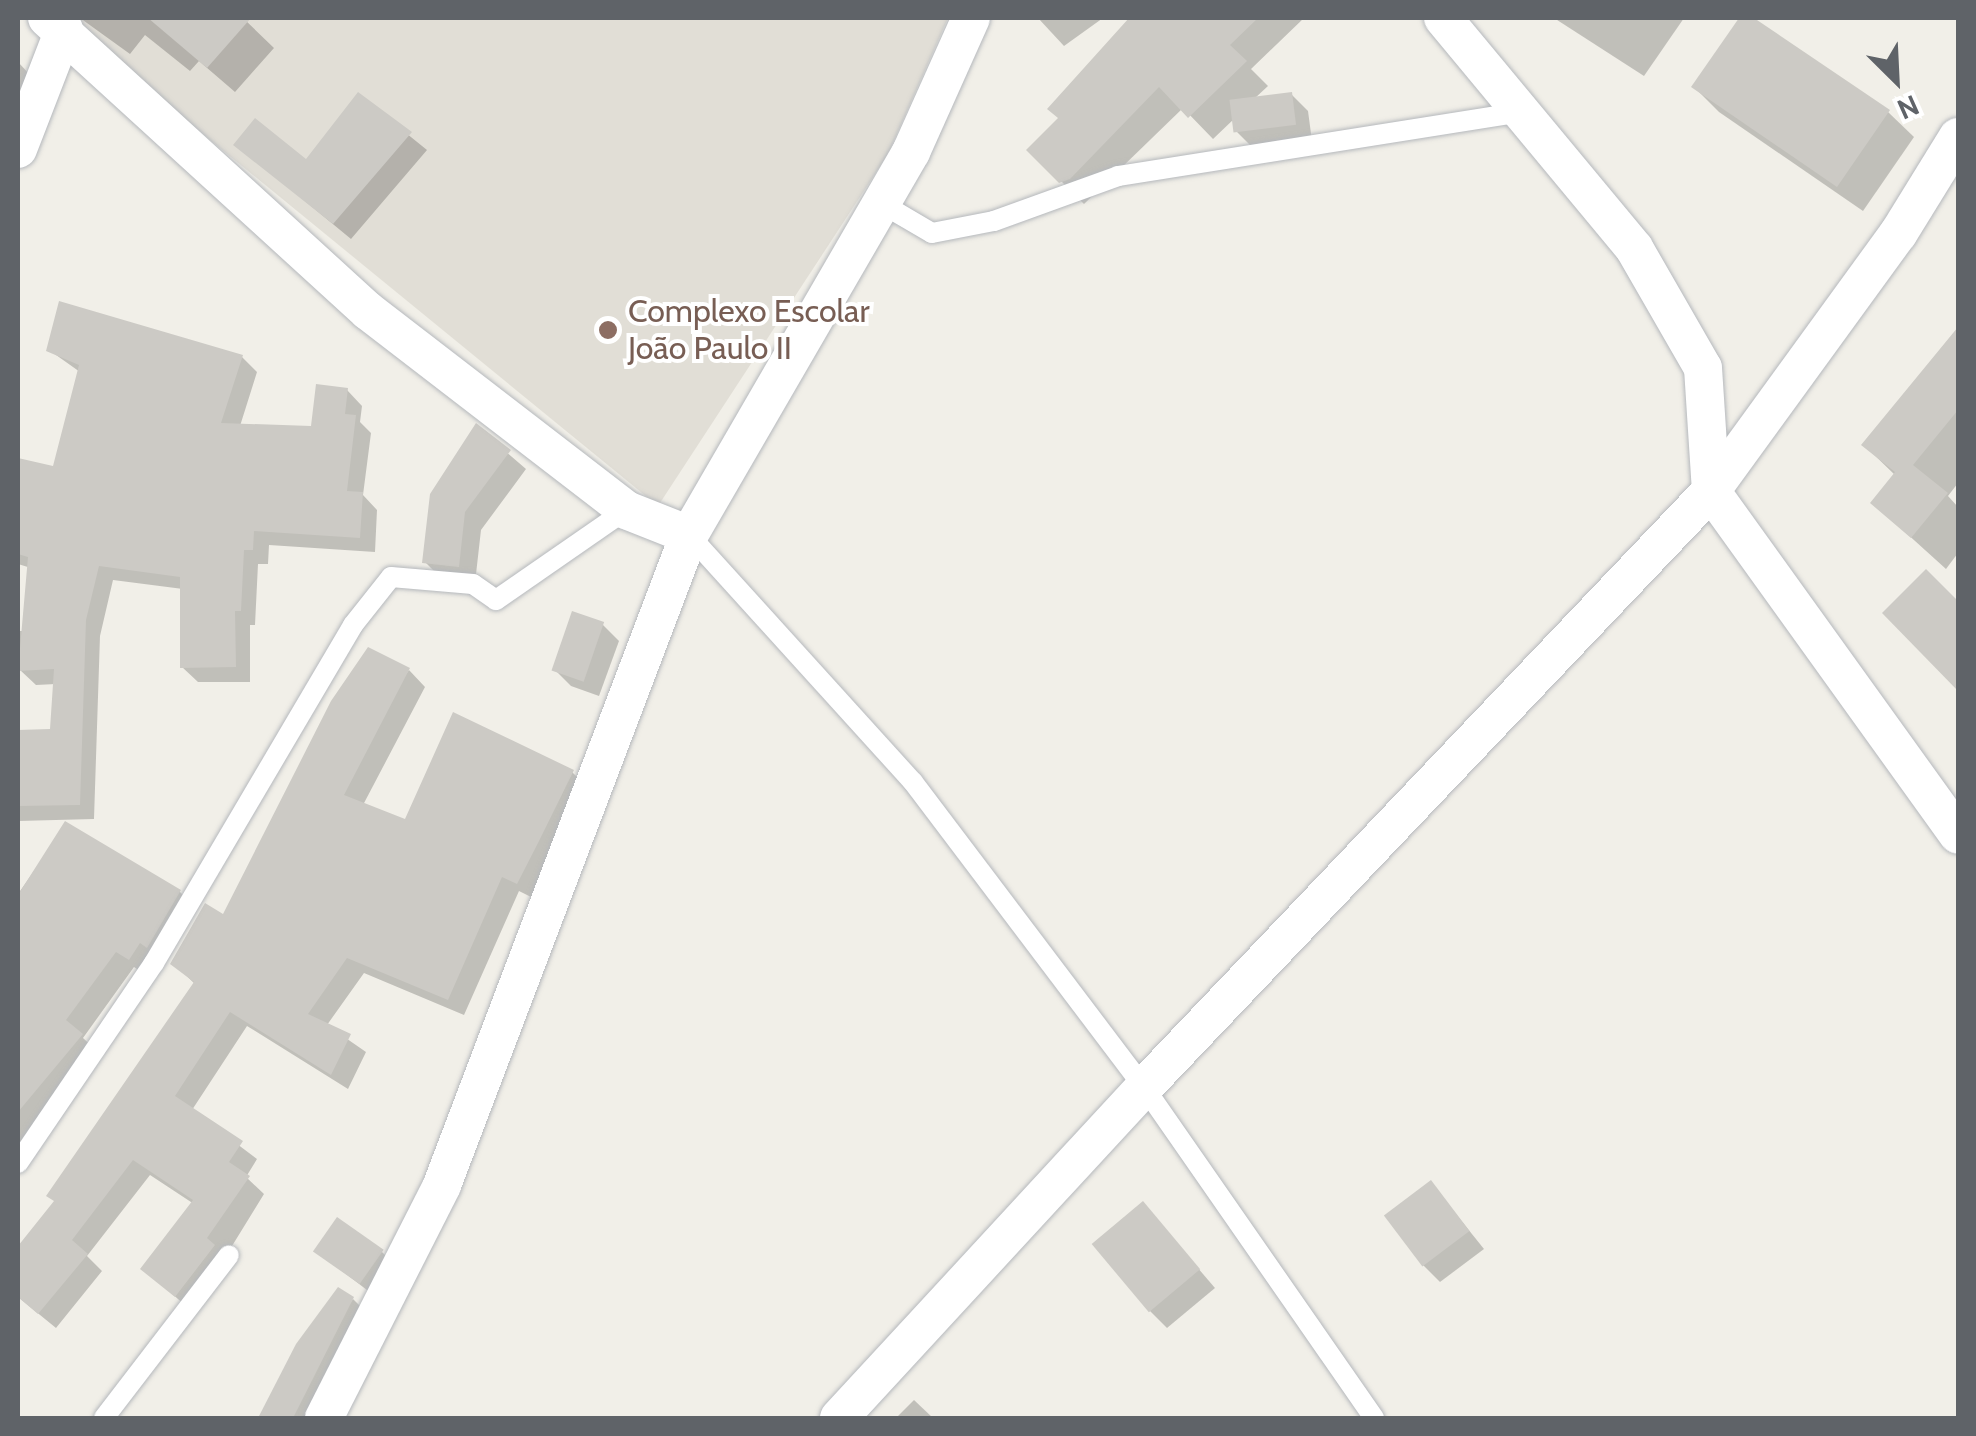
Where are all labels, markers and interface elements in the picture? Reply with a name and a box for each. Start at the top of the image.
north arrow [1846,30,1946,130]
text: N [1892,88,1924,127]
place label: Complexo Escolar João Paulo II [628,293,870,368]
marker: Complexo Escolar João Paulo II [597,319,619,341]

